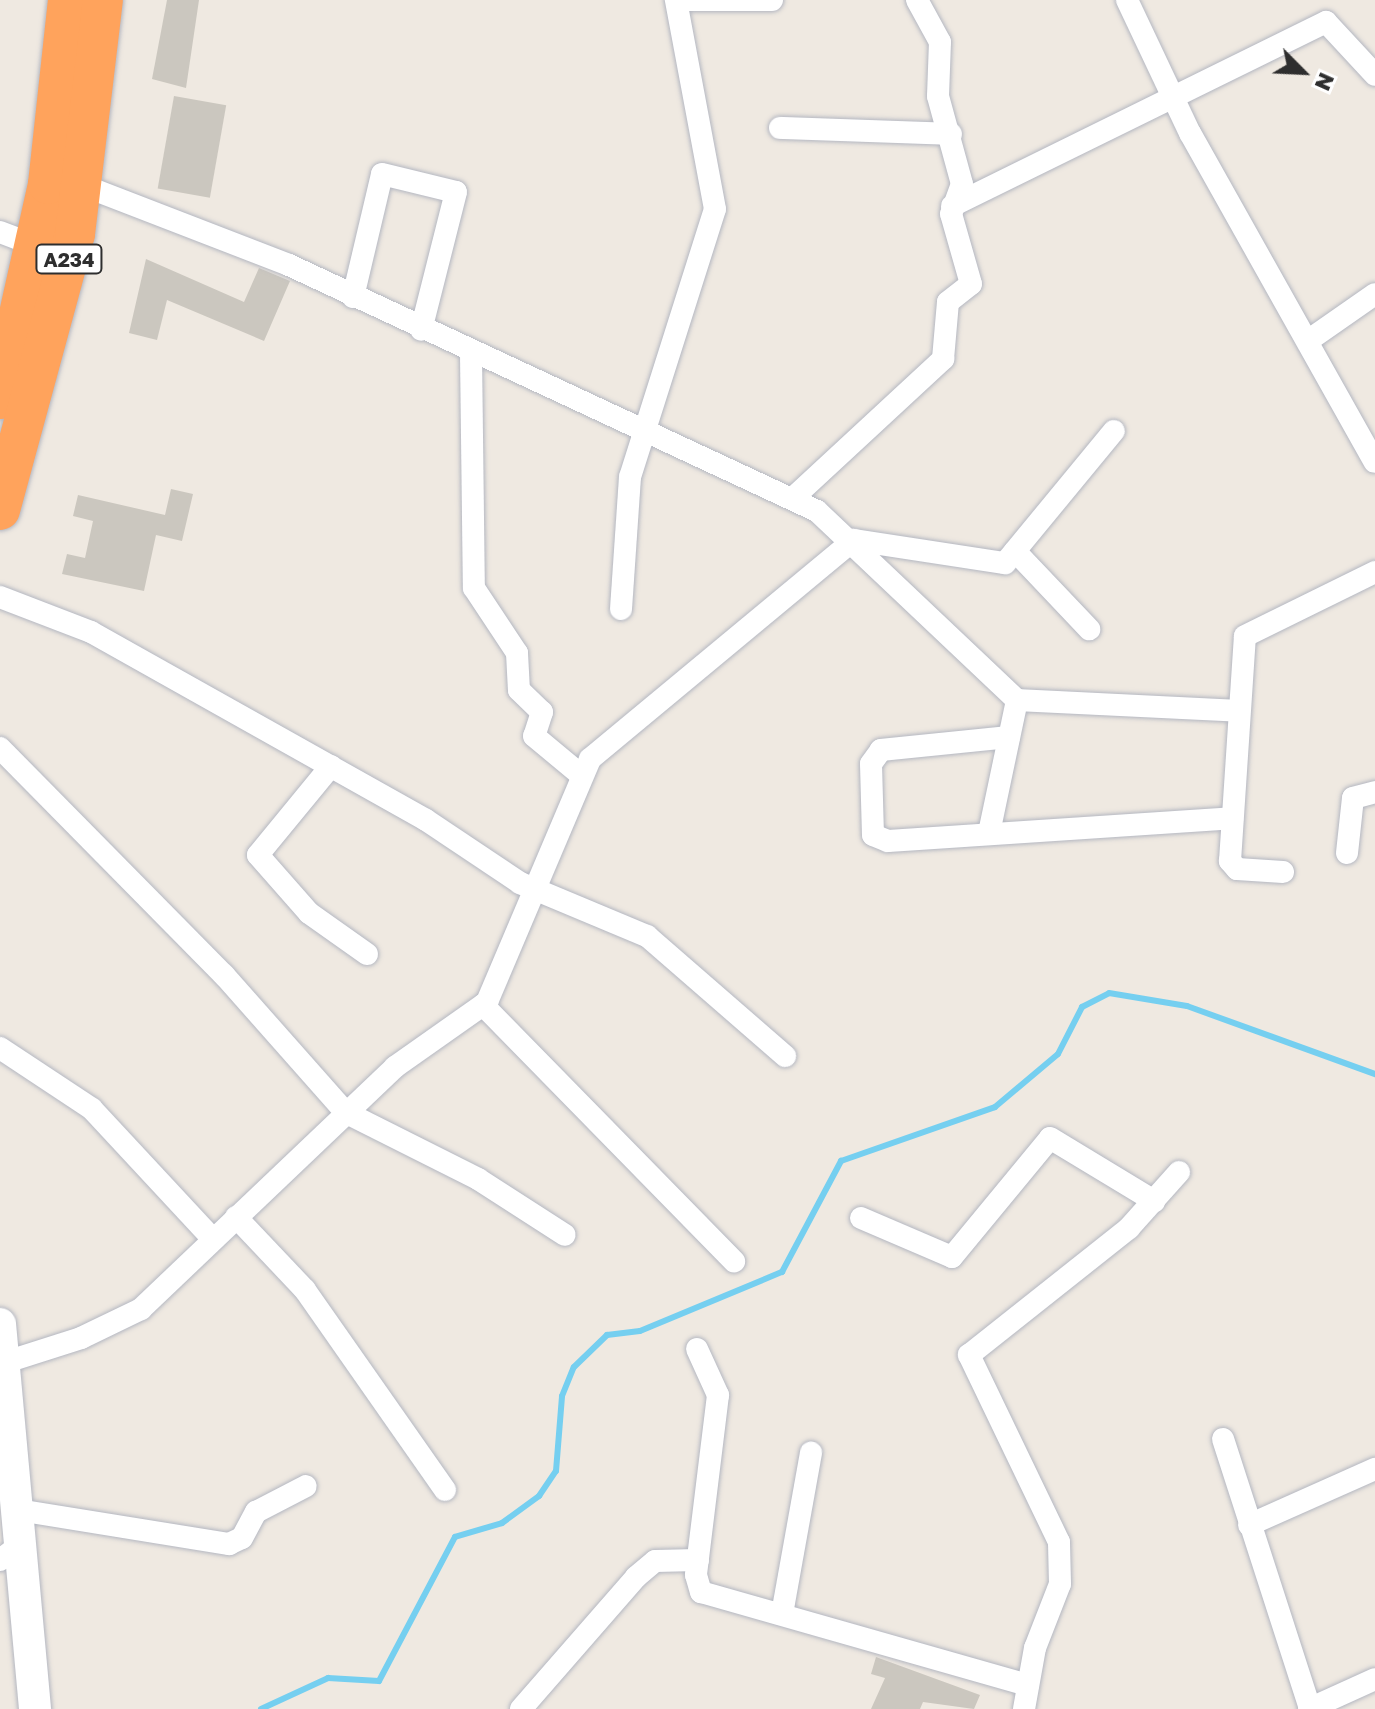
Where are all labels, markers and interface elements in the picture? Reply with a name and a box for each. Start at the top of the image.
north arrow [1263,32,1343,112]
text: N [1310,69,1341,95]
road number: A234 [35,243,103,275]

